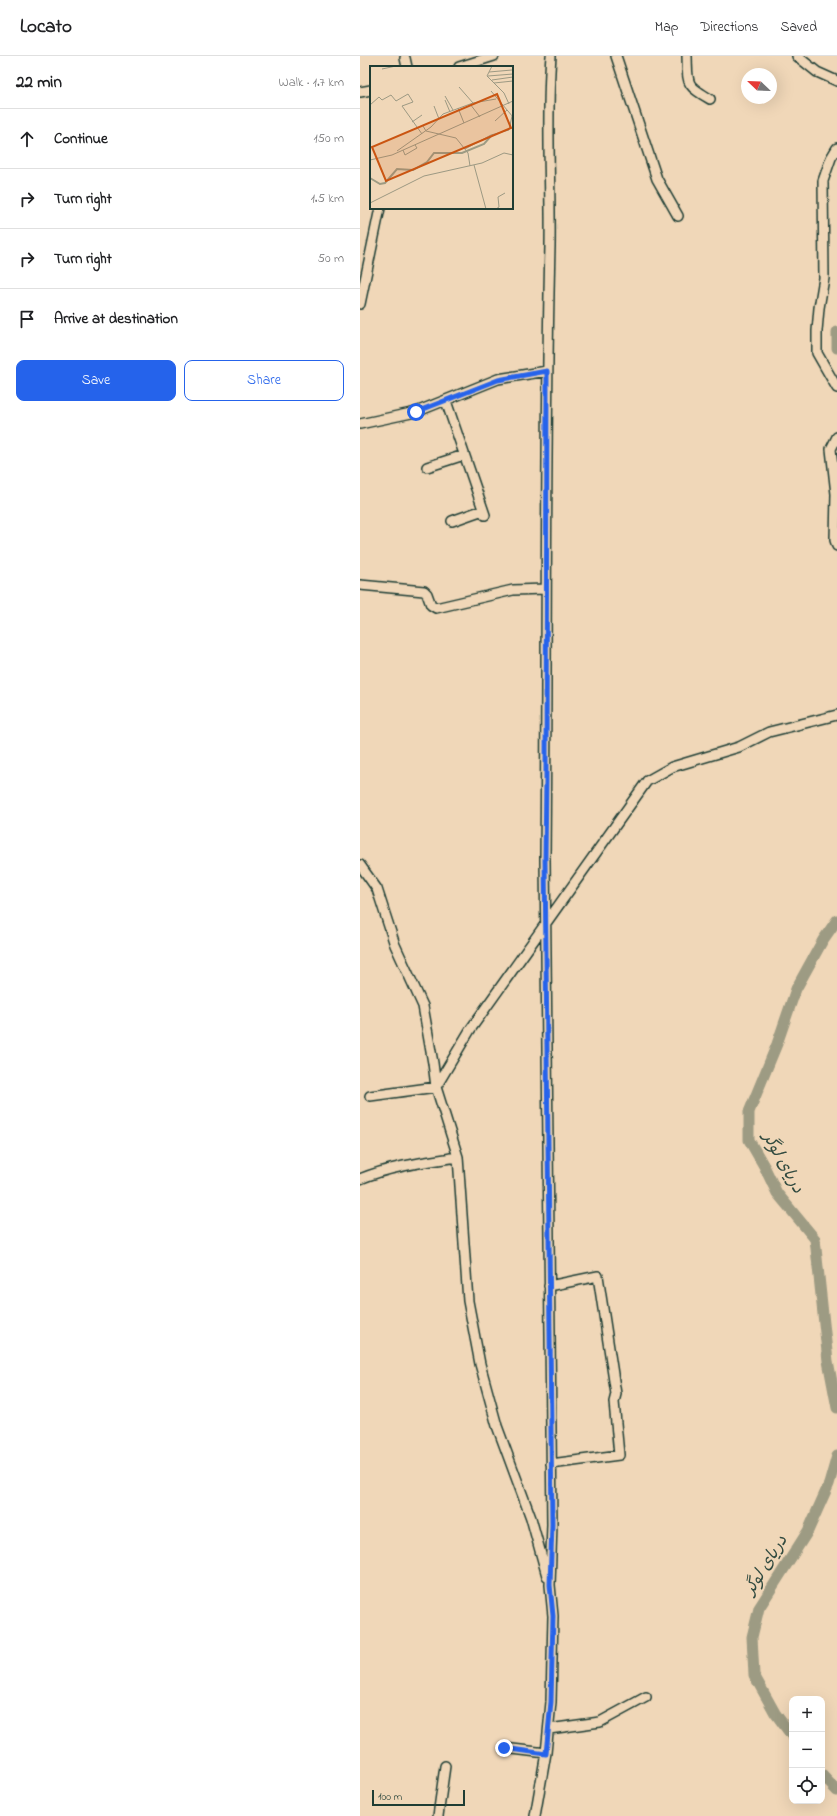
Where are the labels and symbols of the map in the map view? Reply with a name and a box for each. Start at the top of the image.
inset map [370,66,513,209]
north arrow [741,68,777,104]
route start [407,403,425,421]
water label: دریای لوگر [755,1126,810,1198]
water label: دریای لوگر [737,1530,794,1602]
route end [495,1739,513,1757]
scale bar [372,1788,465,1807]

